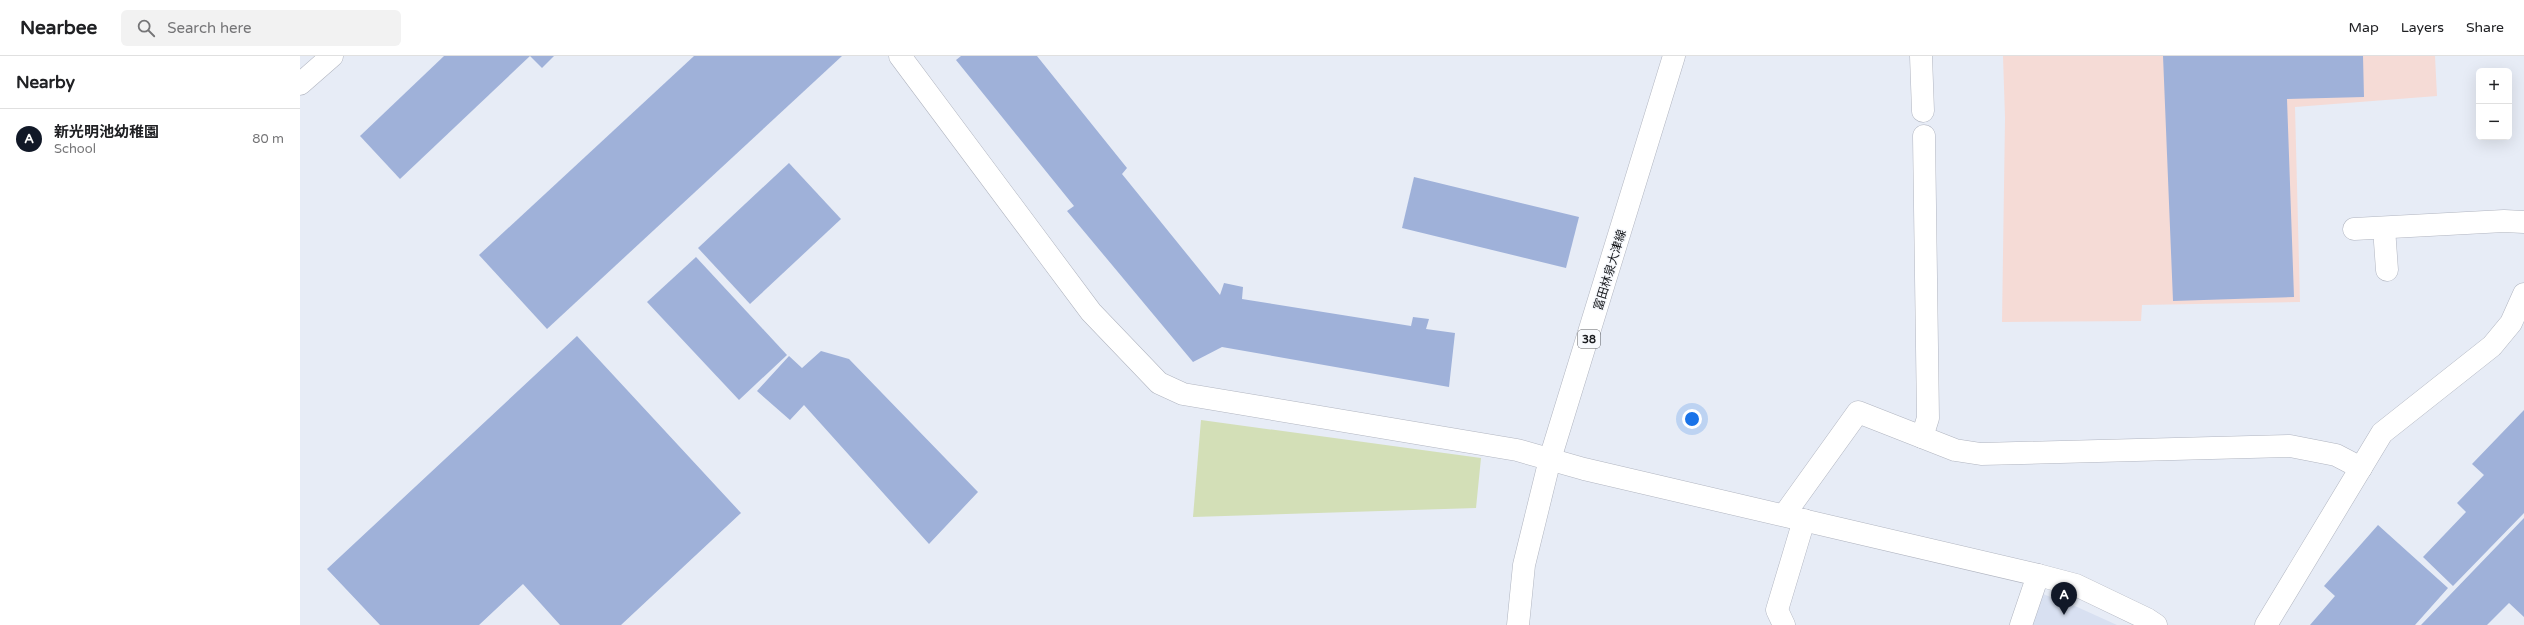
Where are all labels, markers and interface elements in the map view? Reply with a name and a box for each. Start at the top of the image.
search box [121,10,401,46]
text: Nearbee [20,17,97,39]
icon: search [135,17,157,39]
text: Search here [167,19,252,37]
text: Map [2349,19,2379,36]
text: Layers [2401,19,2444,36]
text: Share [2466,19,2504,36]
map controls [2476,68,2512,140]
button: + [2476,68,2512,104]
text: Nearby [16,72,75,93]
button: − [2476,104,2512,140]
text: 新光明池幼稚園 [54,123,159,141]
text: A [24,131,34,147]
text: 80 m [252,131,284,147]
text: School [54,141,96,157]
street label: 富田林泉大津線 [1591,228,1629,312]
road number: 38 [1578,330,1600,348]
your location [1682,409,1702,429]
pin: A [2051,582,2077,615]

